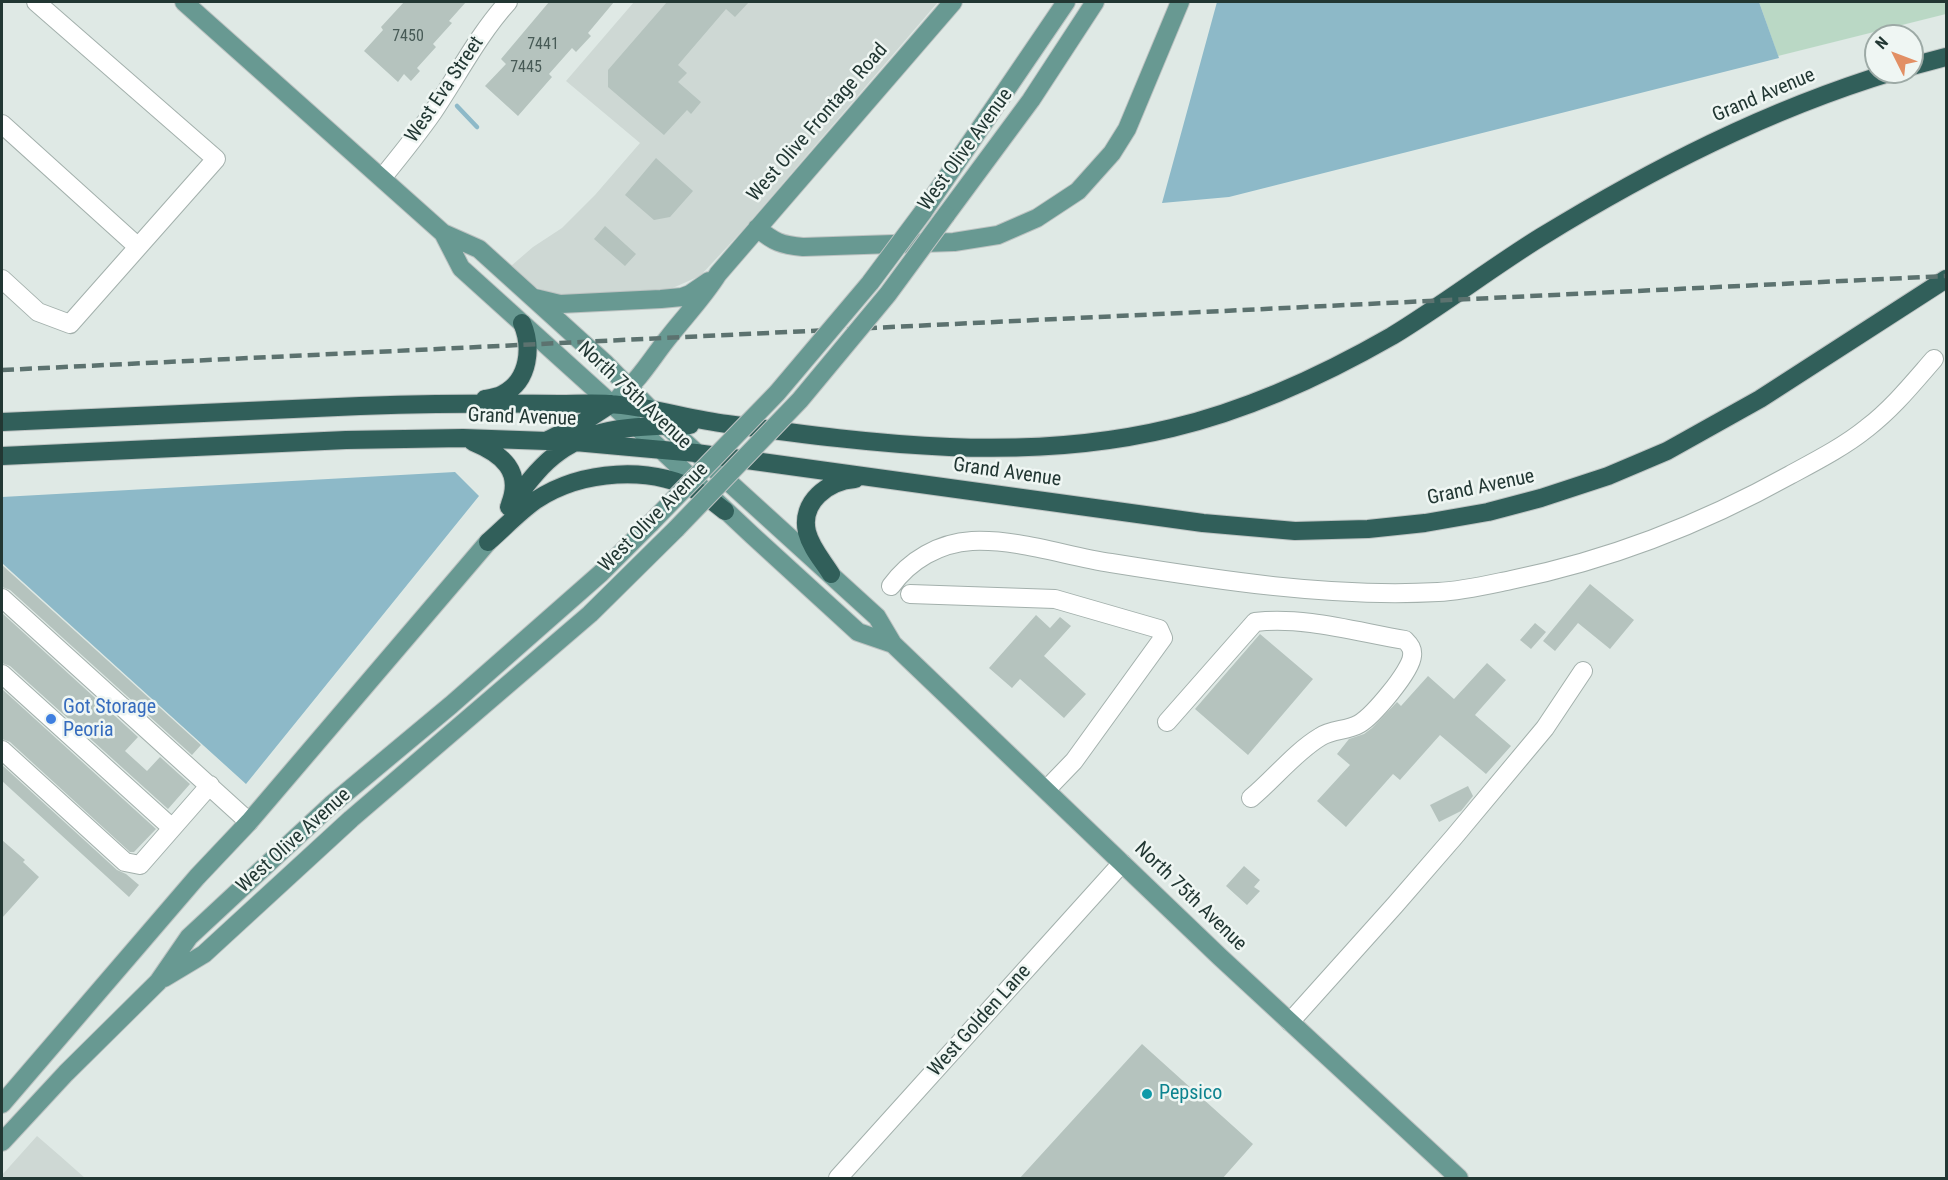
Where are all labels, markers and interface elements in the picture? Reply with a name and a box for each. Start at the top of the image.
north arrow [1864,24,1924,84]
house number: 7450 [392,27,424,47]
street label: West Eva Street [401,32,489,148]
text: N [1871,33,1892,53]
house number: 7441 [527,35,559,55]
street label: West Olive Frontage Road [743,39,893,207]
house number: 7445 [510,58,542,78]
street label: Grand Avenue [1709,64,1819,128]
street label: West Olive Avenue [914,84,1018,216]
street label: North 75th Avenue [572,337,696,455]
street label: Grand Avenue [467,404,577,432]
street label: Grand Avenue [951,454,1063,492]
street label: West Olive Avenue [594,458,714,578]
street label: Grand Avenue [1425,465,1537,511]
place label: Got Storage Peoria [63,696,156,743]
marker: Got Storage Peoria [44,712,58,726]
street label: West Olive Avenue [232,784,356,898]
street label: North 75th Avenue [1129,837,1251,957]
street label: West Golden Lane [924,960,1036,1082]
place label: Pepsico [1159,1082,1222,1106]
marker: Pepsico [1140,1087,1154,1101]

